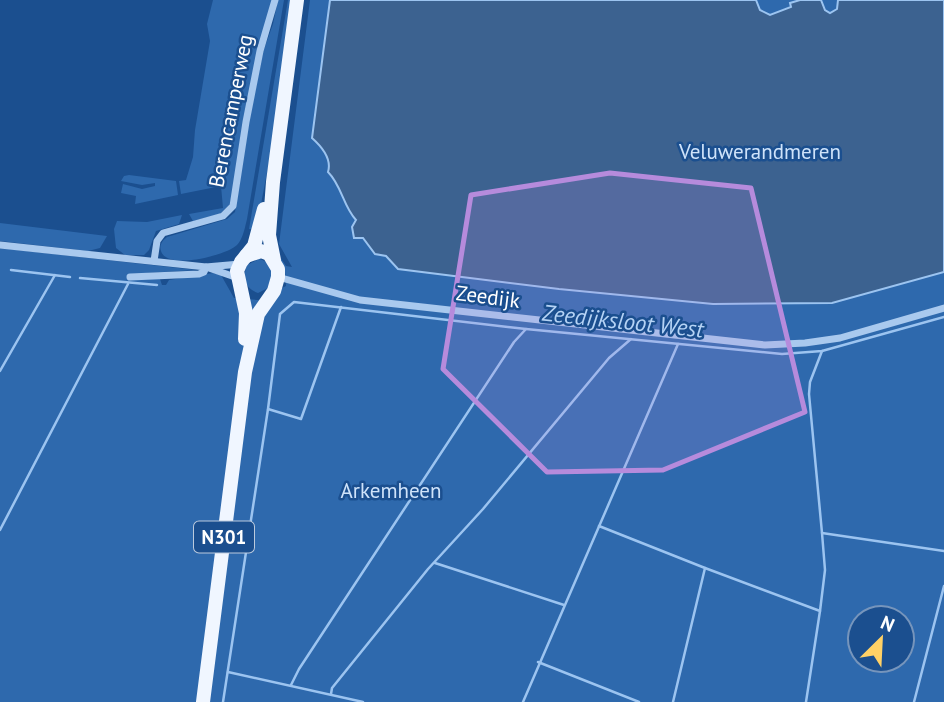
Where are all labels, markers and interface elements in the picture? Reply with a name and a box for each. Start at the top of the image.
street label: Berencamperweg [202,32,259,190]
park label: Veluwerandmeren [678,138,841,165]
street label: Zeedijk [455,279,522,314]
water label: Zeedijksloot West [540,298,707,344]
park label: Arkemheen [340,477,442,504]
road number: N301 [194,522,254,552]
north arrow [846,604,916,674]
text: N [877,610,898,637]

